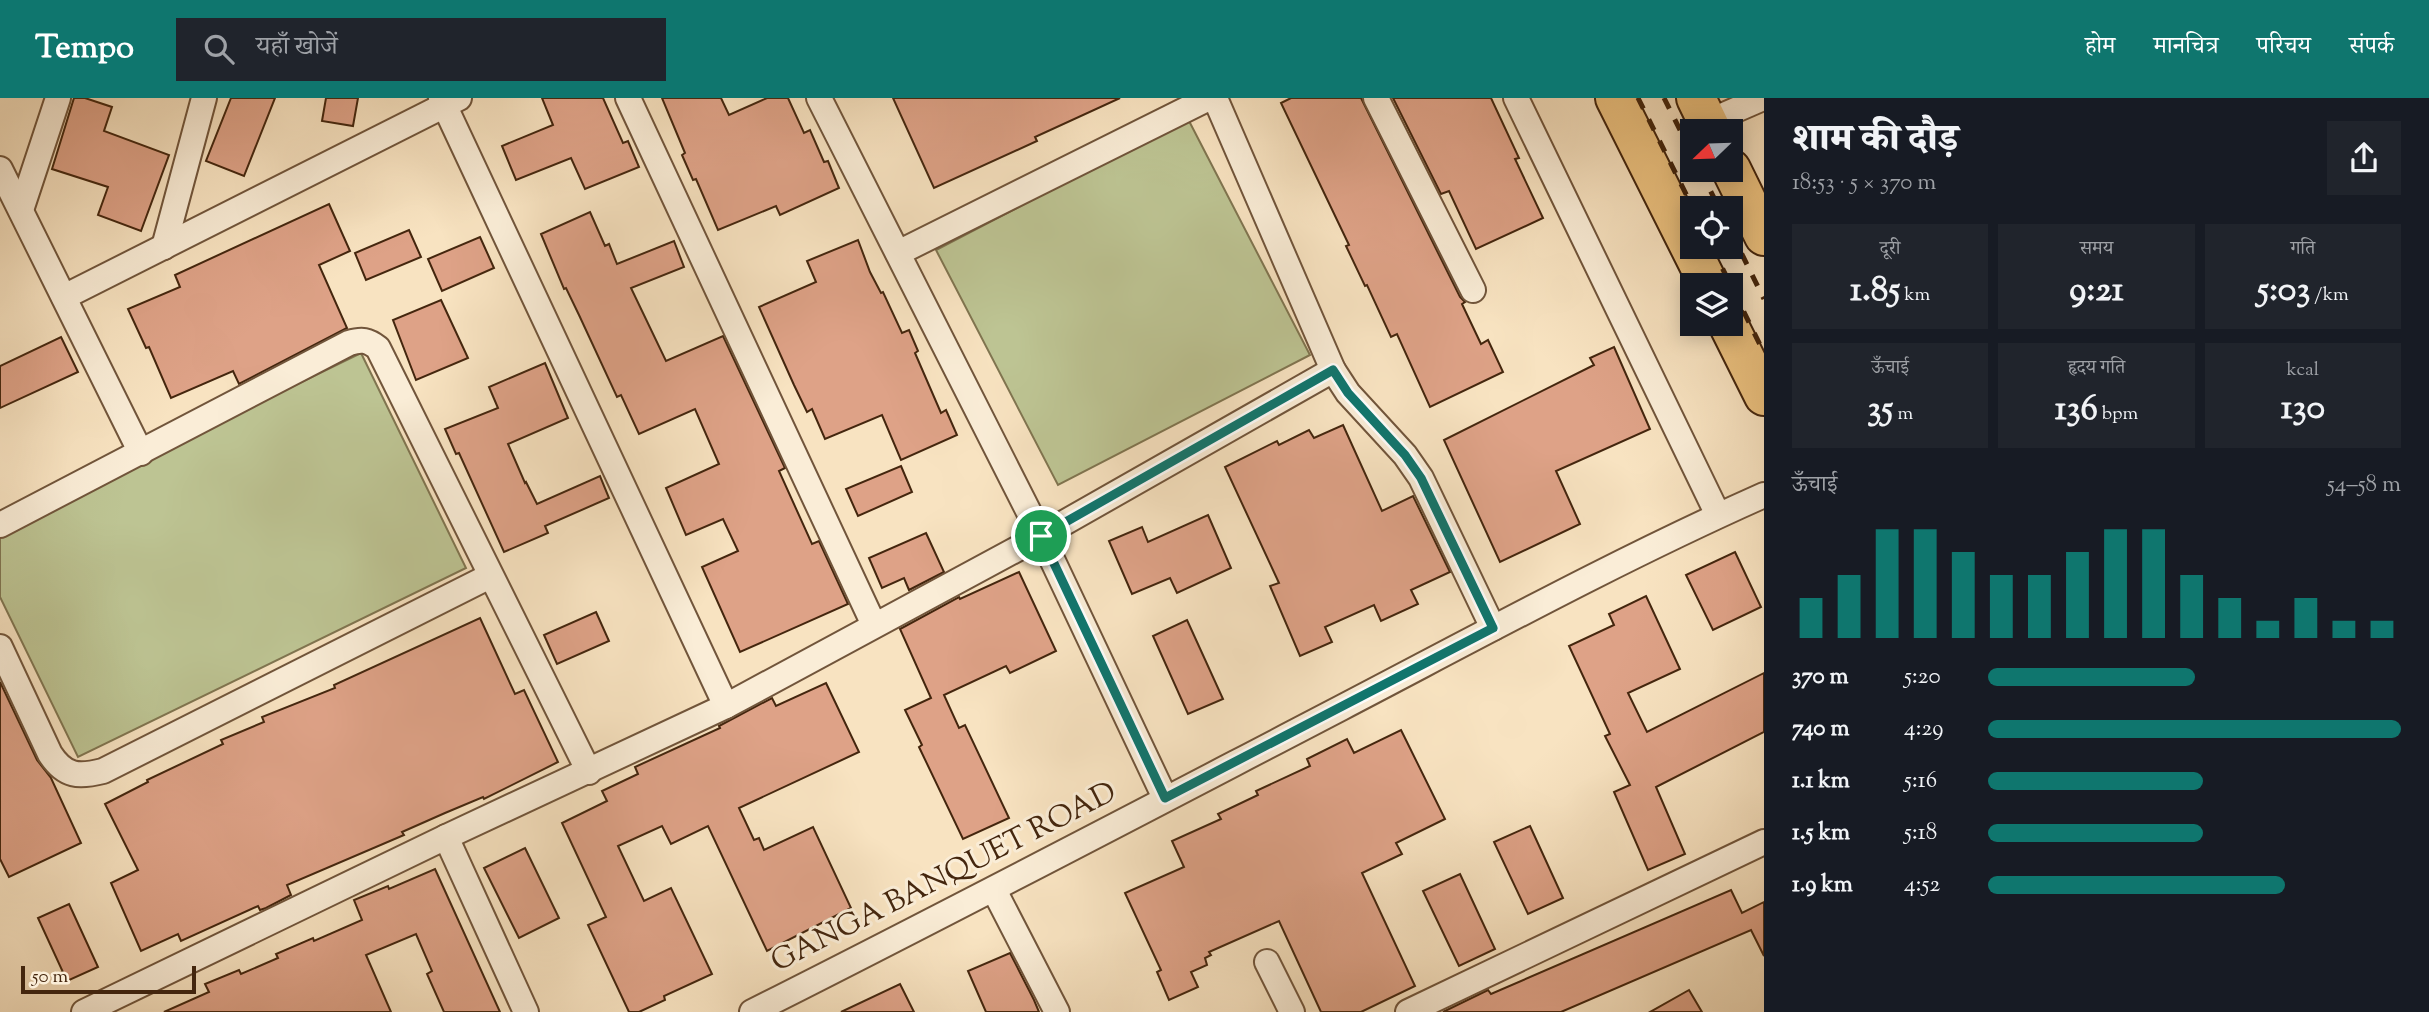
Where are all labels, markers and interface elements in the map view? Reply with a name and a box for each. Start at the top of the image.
search box [176,18,666,81]
text: Tempo [35,25,134,73]
text: यहाँ खोजें [256,29,338,66]
icon: search [200,30,238,68]
text: होम [2085,30,2115,64]
text: मानचित्र [2153,30,2219,64]
text: परिचय [2257,30,2311,64]
text: संपर्क [2349,30,2394,64]
text: शाम की दौड़ [1792,114,1958,168]
north arrow [1680,119,1743,182]
map controls [1680,119,1743,336]
button: share [2327,121,2401,195]
text: 18:53 · 5 × 370 m [1792,167,1936,200]
button: locate [1680,196,1743,259]
text: दूरी [1880,236,1900,263]
text: समय [2080,236,2113,263]
text: गति [2290,236,2315,263]
text: 1.85 [1850,266,1900,317]
text: 9:21 [2069,266,2124,317]
text: 5:03 [2257,266,2310,317]
button: layers [1680,273,1743,336]
text: km [1900,282,1930,309]
text: /km [2310,282,2349,309]
text: ऊँचाई [1871,355,1909,382]
text: हृदय गति [2068,355,2125,382]
text: kcal [2286,357,2319,384]
text: 130 [2281,384,2325,435]
text: 35 [1867,385,1893,436]
text: 136 [2055,385,2098,436]
text: m [1893,401,1913,428]
text: bpm [2098,401,2138,428]
text: ऊँचाई [1792,469,1837,502]
text: 54–58 m [2327,469,2401,502]
pin [1011,506,1071,566]
icon: arrive [1022,517,1060,555]
text: 370 m [1792,661,1848,694]
text: 5:20 [1904,661,1941,694]
text: 740 m [1792,713,1849,746]
text: 4:29 [1904,713,1944,746]
text: 1.1 km [1792,765,1850,798]
text: 5:16 [1904,765,1937,798]
street label: GANGA BANQUET ROAD [764,772,1124,984]
text: 1.5 km [1792,817,1850,850]
text: 5:18 [1904,817,1937,850]
text: 1.9 km [1792,869,1853,902]
text: 4:52 [1904,869,1940,902]
scale bar [21,963,196,995]
text: 50 m [32,964,68,991]

